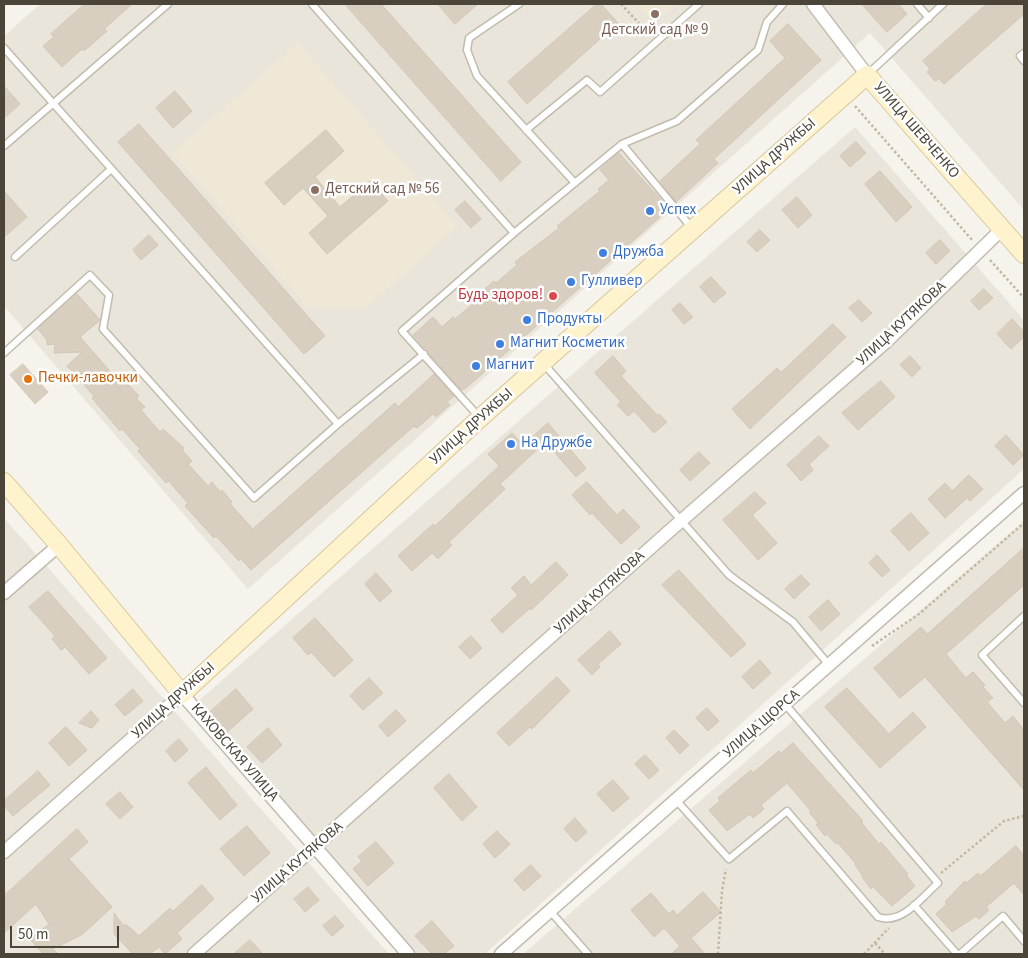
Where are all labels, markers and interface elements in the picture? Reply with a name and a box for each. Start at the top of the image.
marker: Детский сад № 9 [649,8,661,20]
place label: Детский сад № 9 [602,22,708,40]
street label: УЛИЦА ШЕВЧЕНКО [869,79,963,183]
street label: УЛИЦА ДРУЖБЫ [730,115,820,199]
place label: Детский сад № 56 [325,181,439,199]
marker: Детский сад № 56 [309,184,321,196]
place label: Успех [660,202,696,220]
marker: Успех [644,205,656,217]
place label: Дружба [613,244,664,262]
marker: Дружба [597,247,609,259]
place label: Гулливер [581,273,642,291]
marker: Гулливер [565,276,577,288]
street label: УЛИЦА КУТЯКОВА [854,278,950,370]
place label: Будь здоров! [458,287,543,305]
marker: Будь здоров! [547,290,559,302]
place label: Продукты [537,311,602,329]
marker: Продукты [521,314,533,326]
place label: Магнит Косметик [510,335,625,353]
marker: Магнит Косметик [494,338,506,350]
place label: Магнит [486,357,534,375]
marker: Магнит [470,360,482,372]
place label: Печки-лавочки [38,370,138,388]
marker: Печки-лавочки [22,373,34,385]
street label: УЛИЦА ДРУЖБЫ [427,385,517,469]
place label: На Дружбе [521,435,592,453]
marker: На Дружбе [505,438,517,450]
street label: УЛИЦА КУТЯКОВА [551,548,649,638]
street label: УЛИЦА ДРУЖБЫ [129,659,219,743]
street label: УЛИЦА ЩОРСА [720,686,804,762]
street label: КАХОВСКАЯ УЛИЦА [186,700,282,806]
street label: УЛИЦА КУТЯКОВА [249,818,347,908]
scale bar [12,916,121,948]
text: 50 m [18,924,48,945]

